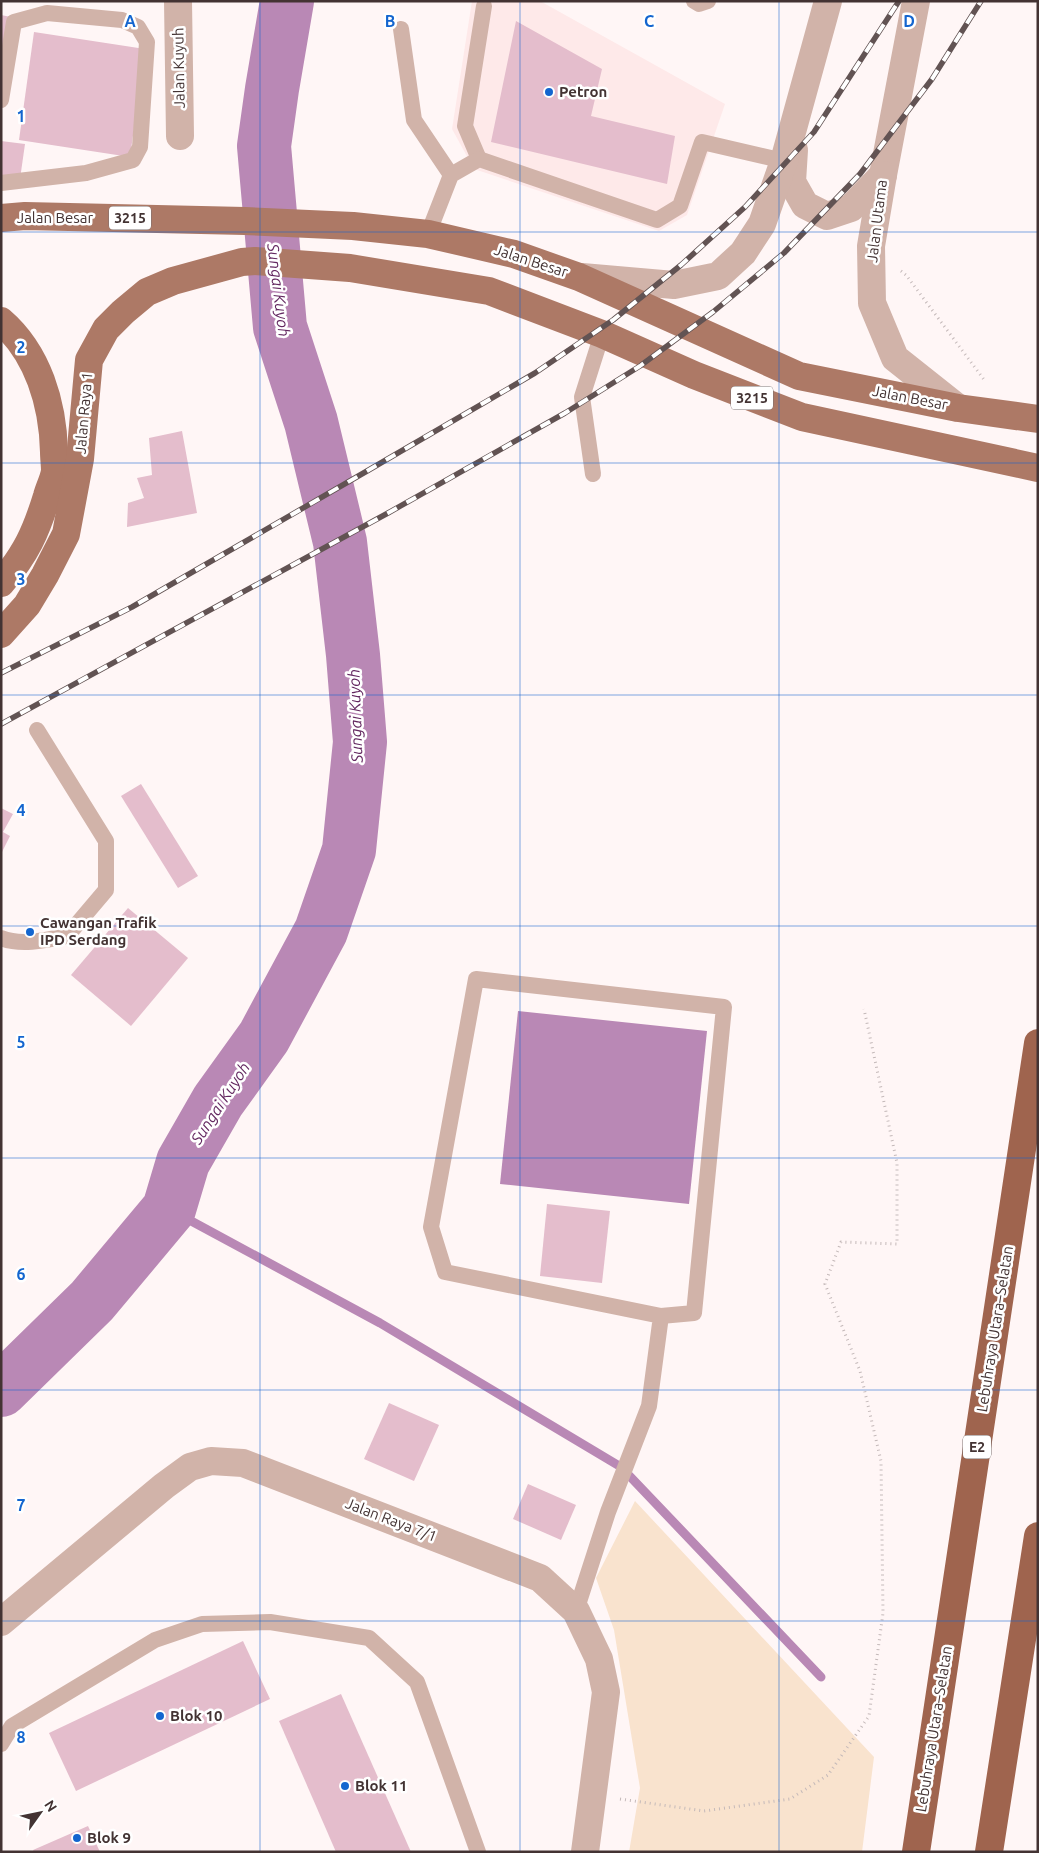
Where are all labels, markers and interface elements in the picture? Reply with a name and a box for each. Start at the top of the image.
text: A [124,12,136,30]
text: B [385,12,395,30]
text: C [644,12,654,30]
text: D [903,12,915,30]
street label: Jalan Kuyuh [169,27,188,109]
place label: Petron [559,83,607,100]
marker: Petron [543,86,555,98]
text: 1 [16,107,26,125]
street label: Jalan Utama [863,179,890,263]
road number: 3215 [109,207,151,230]
street label: Jalan Besar [17,209,94,226]
water label: Sungai Kuyoh [264,241,294,338]
street label: Jalan Besar [492,241,570,281]
text: 2 [16,338,26,356]
street label: Jalan Raya 1 [71,371,96,455]
street label: Jalan Besar [871,382,950,413]
road number: 3215 [731,386,773,409]
text: 3 [16,570,26,588]
water label: Sungai Kuyoh [344,669,366,764]
text: 4 [16,801,26,819]
place label: Cawangan Trafik IPD Serdang [40,914,157,948]
marker: Cawangan Trafik IPD Serdang [24,926,36,938]
text: 5 [16,1033,26,1051]
water label: Sungai Kuyoh [186,1059,253,1148]
street label: Lebuhraya Utara–Selatan [973,1245,1016,1413]
text: 6 [16,1265,26,1283]
road number: E2 [963,1435,991,1458]
street label: Jalan Raya 7/1 [343,1494,439,1545]
text: 7 [16,1496,26,1514]
street label: Lebuhraya Utara–Selatan [912,1645,955,1813]
place label: Blok 10 [170,1707,222,1724]
marker: Blok 10 [154,1710,166,1722]
text: 8 [16,1728,26,1746]
place label: Blok 11 [355,1777,407,1794]
marker: Blok 11 [339,1780,351,1792]
north arrow [15,1788,65,1838]
text: N [41,1797,60,1815]
place label: Blok 9 [87,1829,131,1846]
marker: Blok 9 [71,1832,83,1844]

